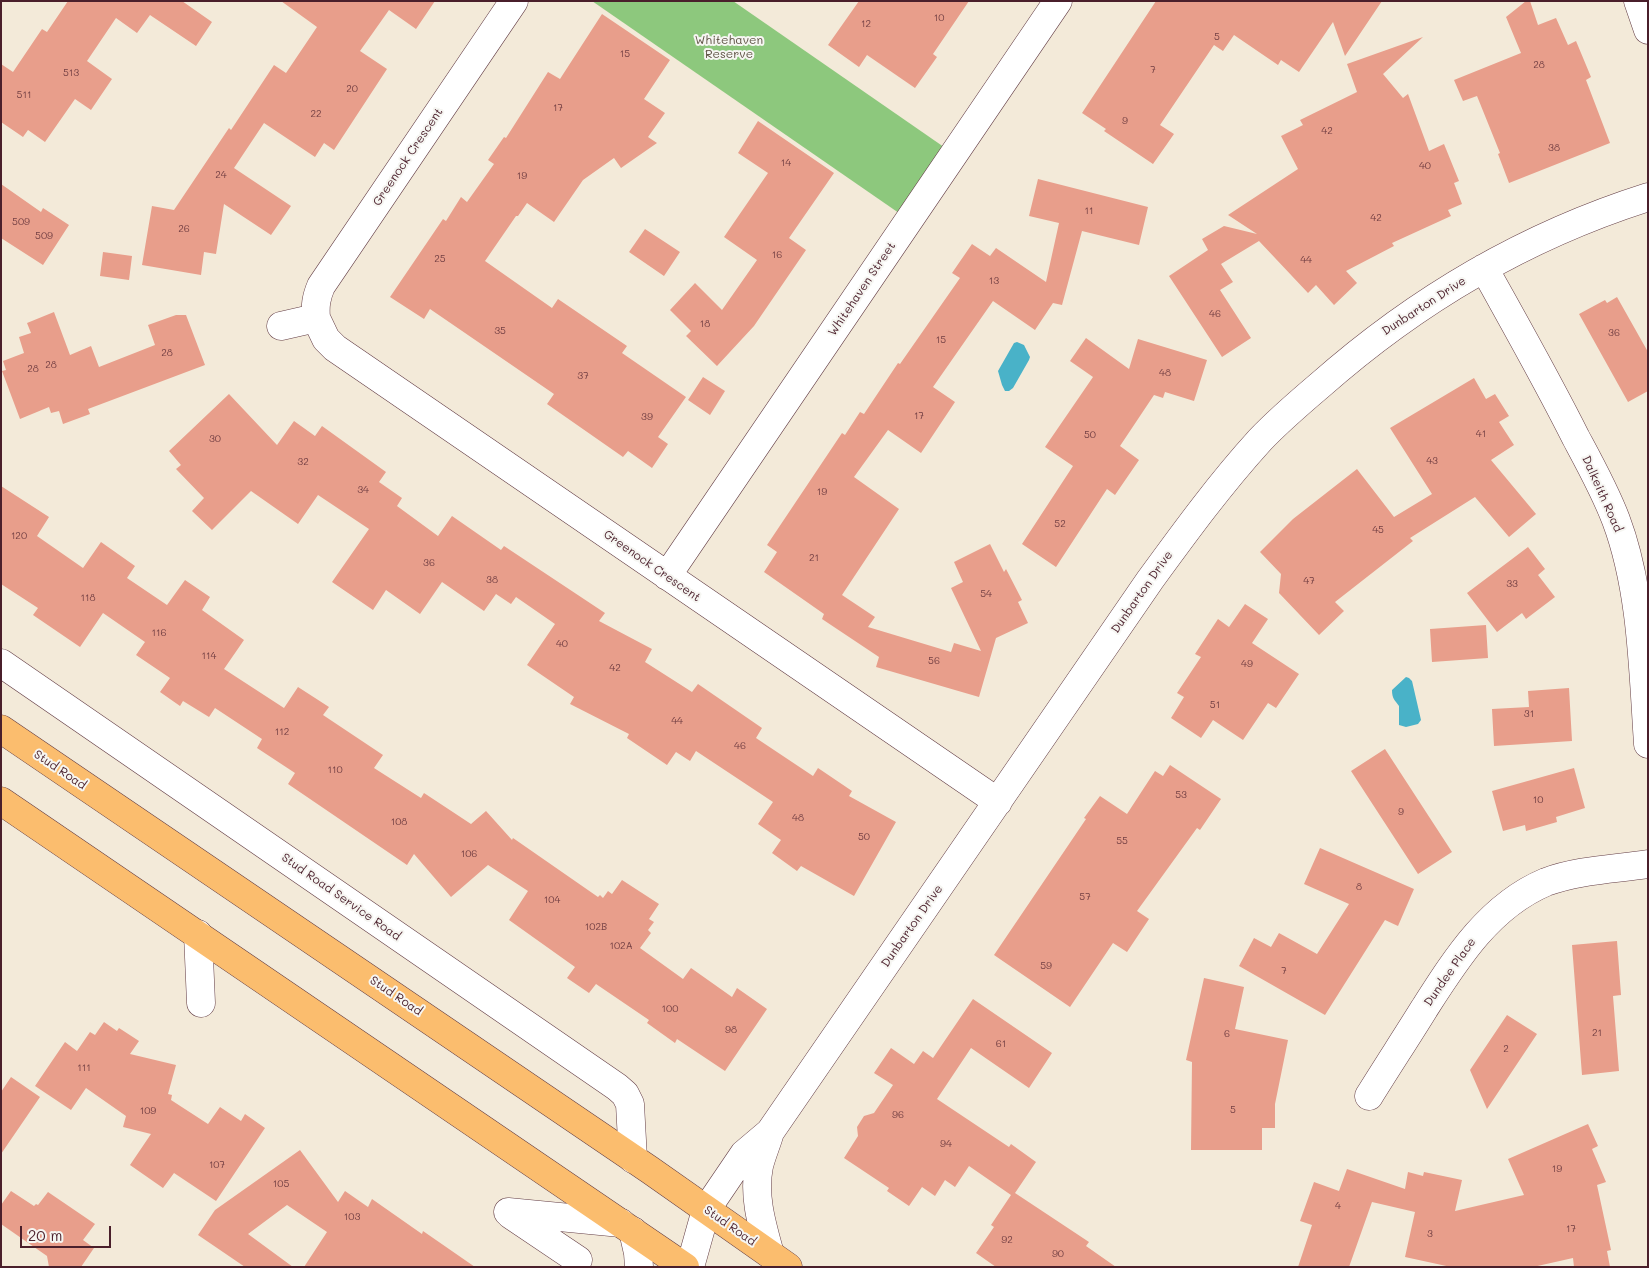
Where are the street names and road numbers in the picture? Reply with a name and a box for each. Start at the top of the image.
street label: Greenock Crescent [370,105,446,209]
street label: Whitehaven Street [825,239,899,339]
street label: Dunbarton Drive [1379,273,1469,339]
street label: Dalkeith Road [1579,454,1625,534]
street label: Greenock Crescent [601,527,703,605]
street label: Dunbarton Drive [1108,548,1176,636]
street label: Stud Road [31,747,89,793]
street label: Stud Road Service Road [279,850,403,944]
street label: Dunbarton Drive [878,882,946,970]
street label: Dundee Place [1421,935,1479,1009]
street label: Stud Road [367,973,425,1019]
street label: Stud Road [701,1203,759,1249]

